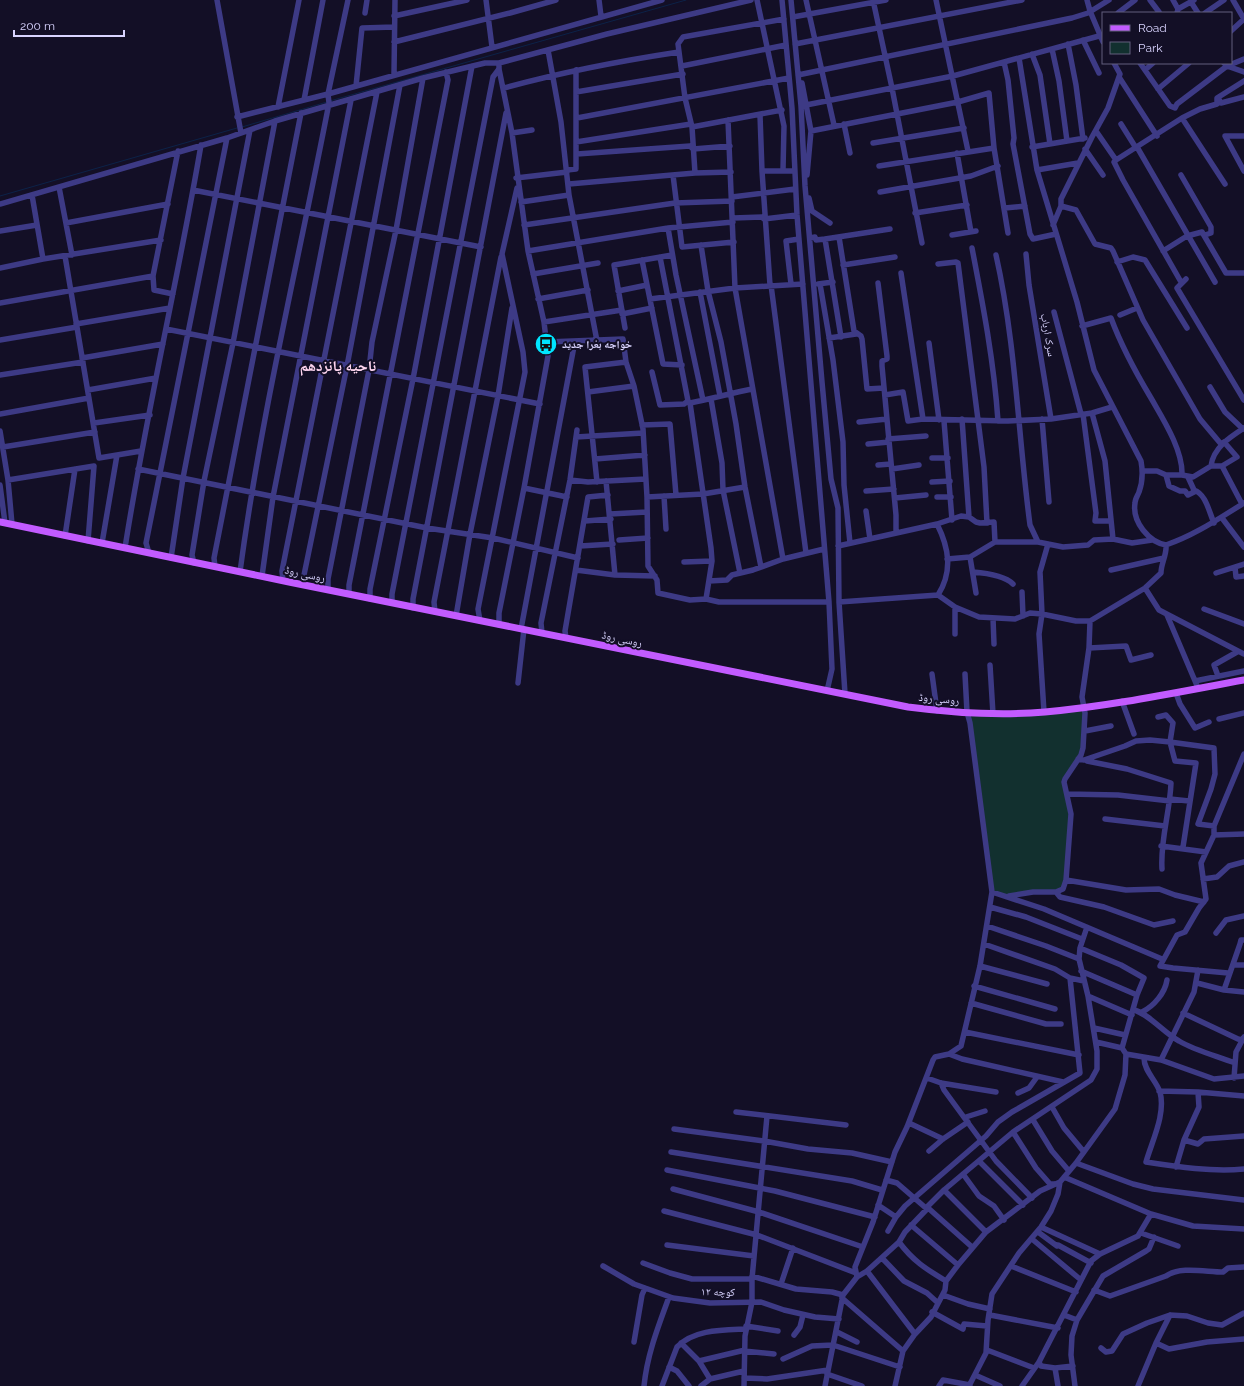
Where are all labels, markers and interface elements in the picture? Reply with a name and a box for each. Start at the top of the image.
scale bar [14,12,124,38]
legend [1102,12,1232,64]
text: 200 m [20,19,55,33]
text: Road [1138,21,1167,35]
text: Park [1138,41,1163,55]
street label: سرک ارباب [1038,312,1058,358]
bus stop icon: خواجه بغرا جدید [533,331,559,357]
place label: خواجه بغرا جدید [562,338,632,351]
district label: ناحیه پانزدهم [300,357,376,376]
street label: روسی روڈ [284,563,326,585]
street label: روسی روڈ [601,628,643,650]
street label: روسی روڈ [918,691,960,707]
street label: کوچه ۱۲ [701,1285,736,1299]

